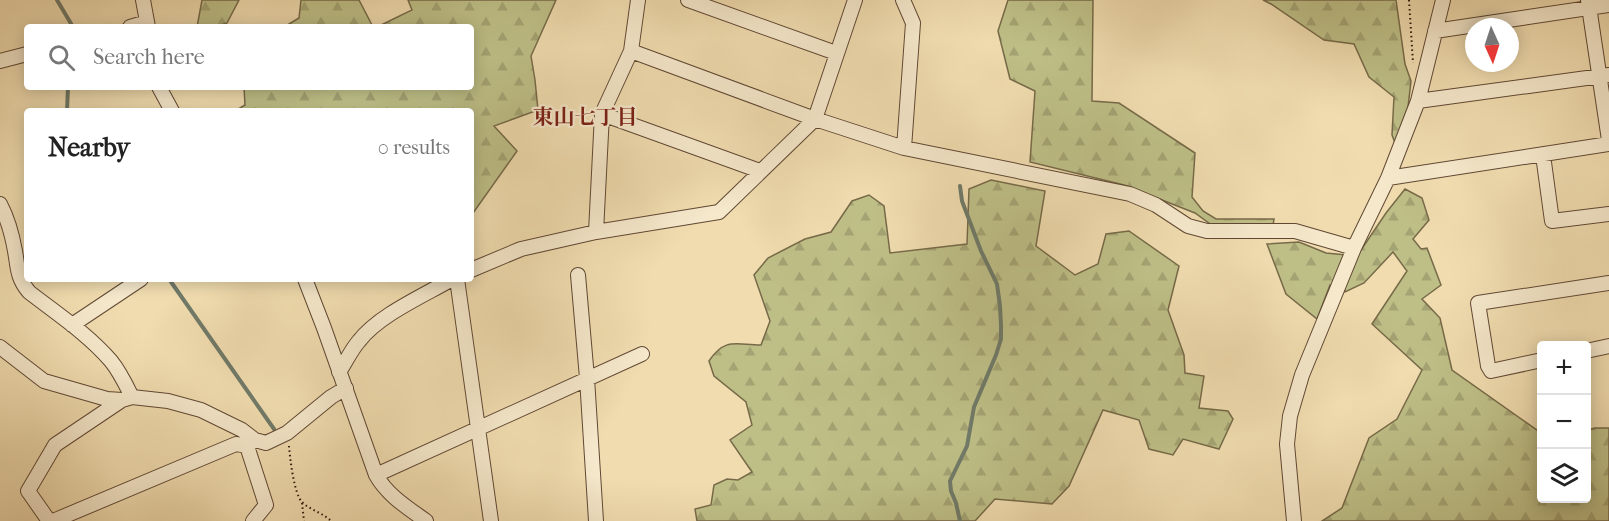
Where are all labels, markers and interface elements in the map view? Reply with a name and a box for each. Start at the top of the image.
north arrow [1465,18,1519,72]
search box [24,24,474,90]
icon: search [45,41,78,74]
text: Search here [93,44,205,70]
district label: 東山七丁目 [533,105,638,129]
text: Nearby [48,132,130,163]
text: 0 results [378,136,450,159]
map controls [1537,341,1591,503]
button: + [1537,341,1591,395]
button: − [1537,395,1591,449]
button: layers [1537,449,1591,503]

